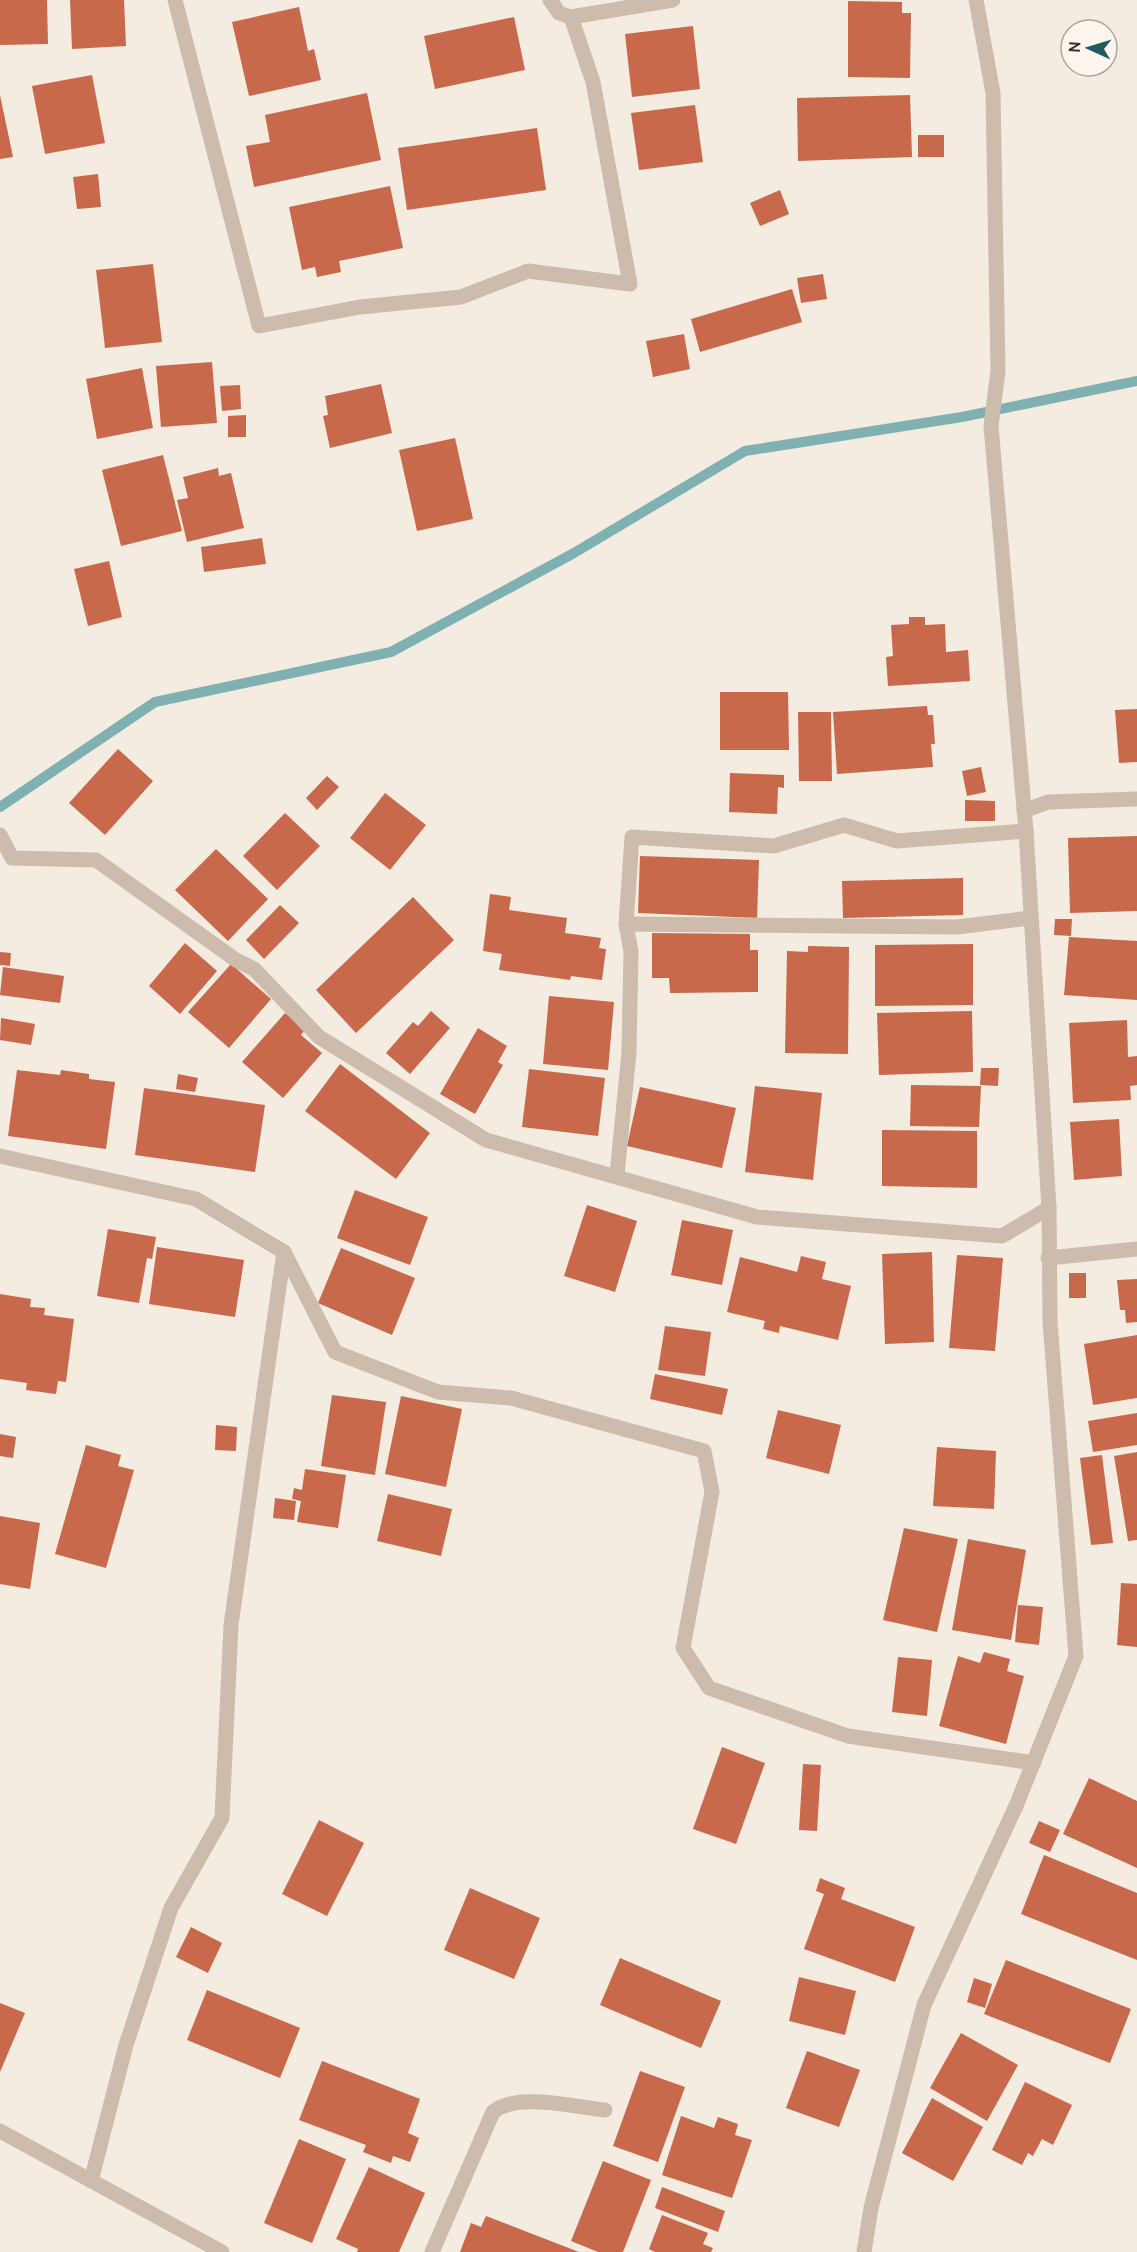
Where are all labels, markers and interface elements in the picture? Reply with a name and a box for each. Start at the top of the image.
north arrow [1059,18,1119,78]
text: N [1065,41,1084,53]

